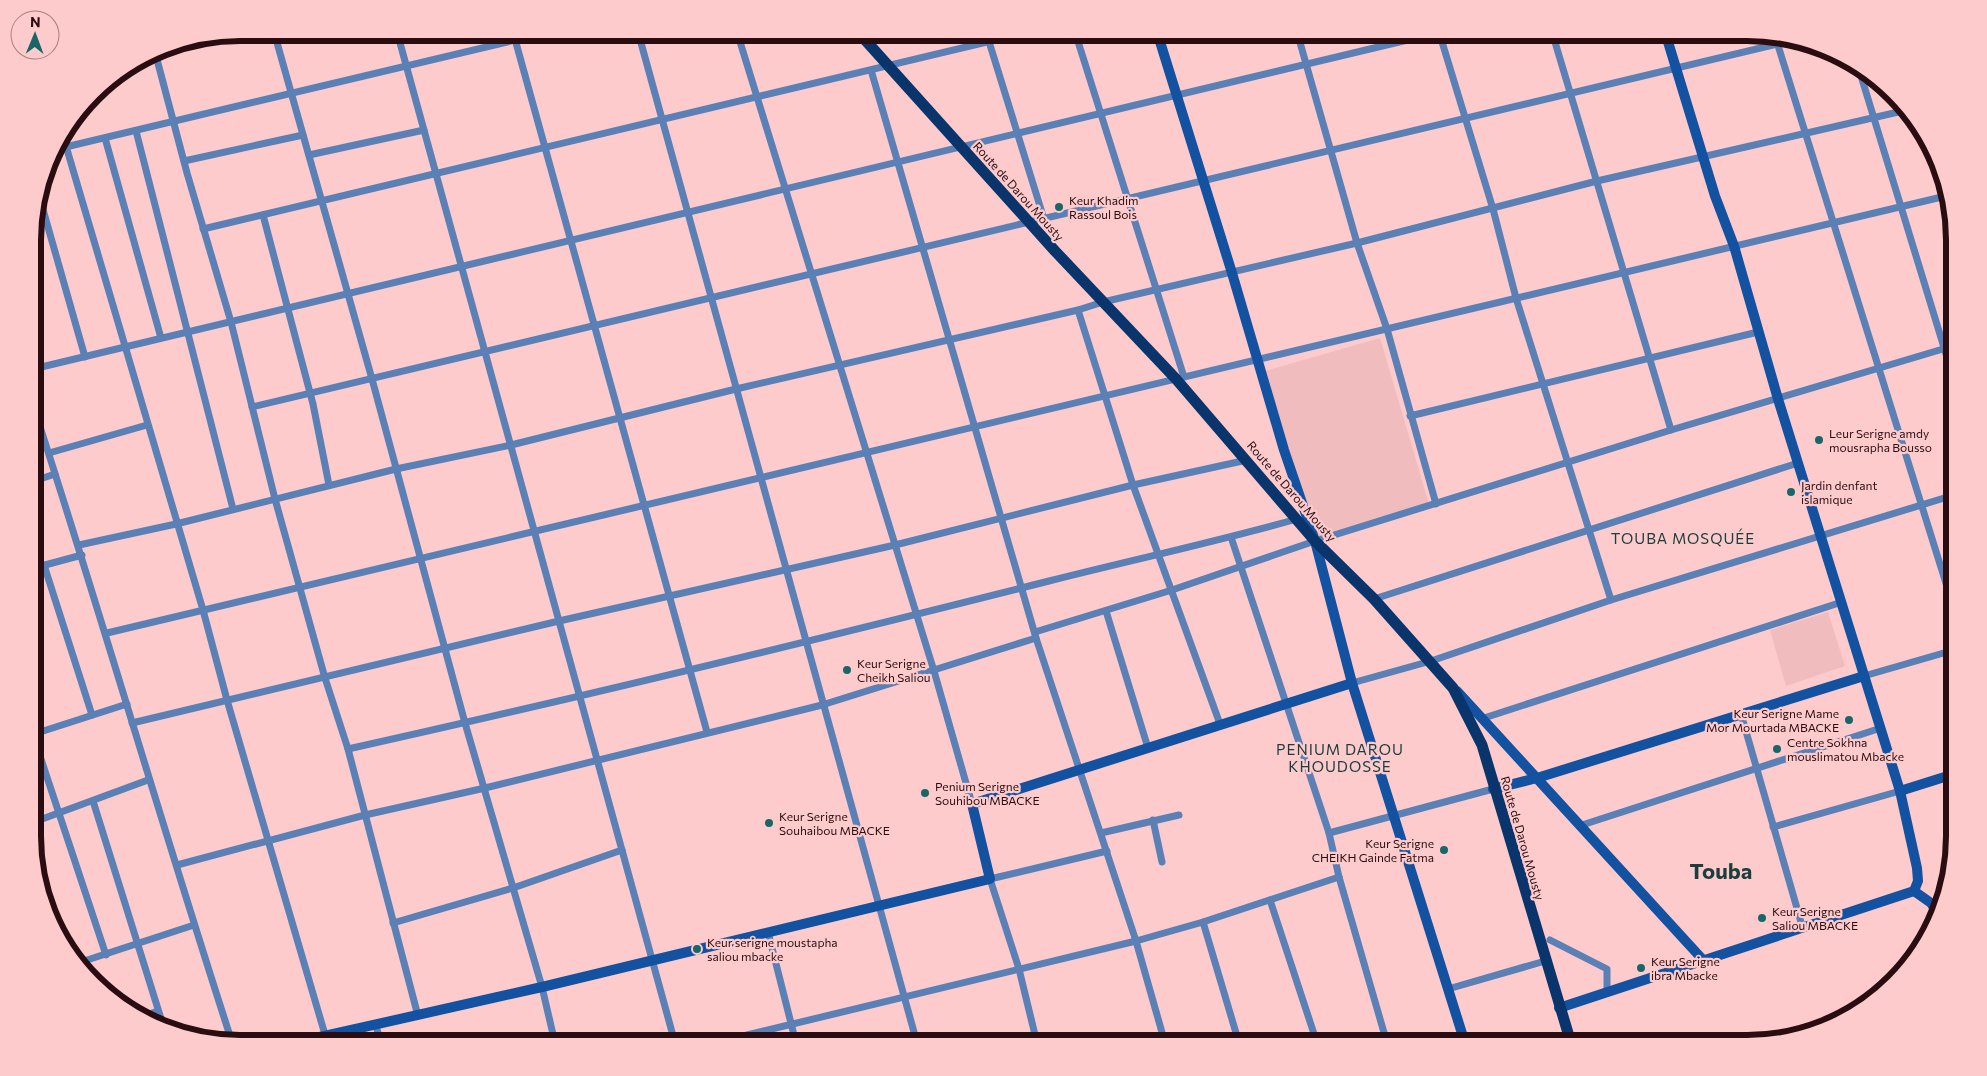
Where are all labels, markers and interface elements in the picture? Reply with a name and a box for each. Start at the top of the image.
north arrow [10,10,60,60]
text: N [30,13,41,30]
street label: Route de Darou Mousty [971,139,1067,243]
place label: Keur Khadim Rassoul Bois [1069,193,1138,221]
marker: Keur Khadim Rassoul Bois [1053,201,1065,213]
place label: Leur Serigne amdy mousrapha Bousso [1829,426,1932,454]
marker: Leur Serigne amdy mousrapha Bousso [1813,434,1825,446]
street label: Route de Darou Mousty [1245,438,1339,544]
place label: Jardin denfant islamique [1801,478,1877,506]
marker: Jardin denfant islamique [1785,486,1797,498]
district label: TOUBA MOSQUÉE [1611,528,1755,547]
place label: Keur Serigne Cheikh Saliou [857,656,931,684]
marker: Keur Serigne Cheikh Saliou [841,664,853,676]
place label: Keur Serigne Mame Mor Mourtada MBACKE [1706,706,1839,734]
marker: Keur Serigne Mame Mor Mourtada MBACKE [1843,714,1855,726]
place label: Centre Sokhna mouslimatou Mbacke [1787,735,1904,763]
district label: PENIUM DAROU KHOUDOSSE [1276,740,1404,775]
marker: Centre Sokhna mouslimatou Mbacke [1771,743,1783,755]
street label: Route de Darou Mousty [1499,774,1547,902]
place label: Penium Serigne Souhibou MBACKE [935,779,1040,807]
marker: Penium Serigne Souhibou MBACKE [919,787,931,799]
place label: Keur Serigne Souhaibou MBACKE [779,809,890,837]
marker: Keur Serigne Souhaibou MBACKE [763,817,775,829]
place label: Keur Serigne CHEIKH Gainde Fatma [1312,836,1434,864]
marker: Keur Serigne CHEIKH Gainde Fatma [1438,844,1450,856]
district label: Touba [1690,857,1752,884]
place label: Keur Serigne Saliou MBACKE [1772,904,1858,932]
marker: Keur Serigne Saliou MBACKE [1756,912,1768,924]
place label: Keur serigne moustapha saliou mbacke [707,935,838,963]
marker: Keur serigne moustapha saliou mbacke [691,943,703,955]
place label: Keur Serigne ibra Mbacke [1651,954,1720,982]
marker: Keur Serigne ibra Mbacke [1635,962,1647,974]

